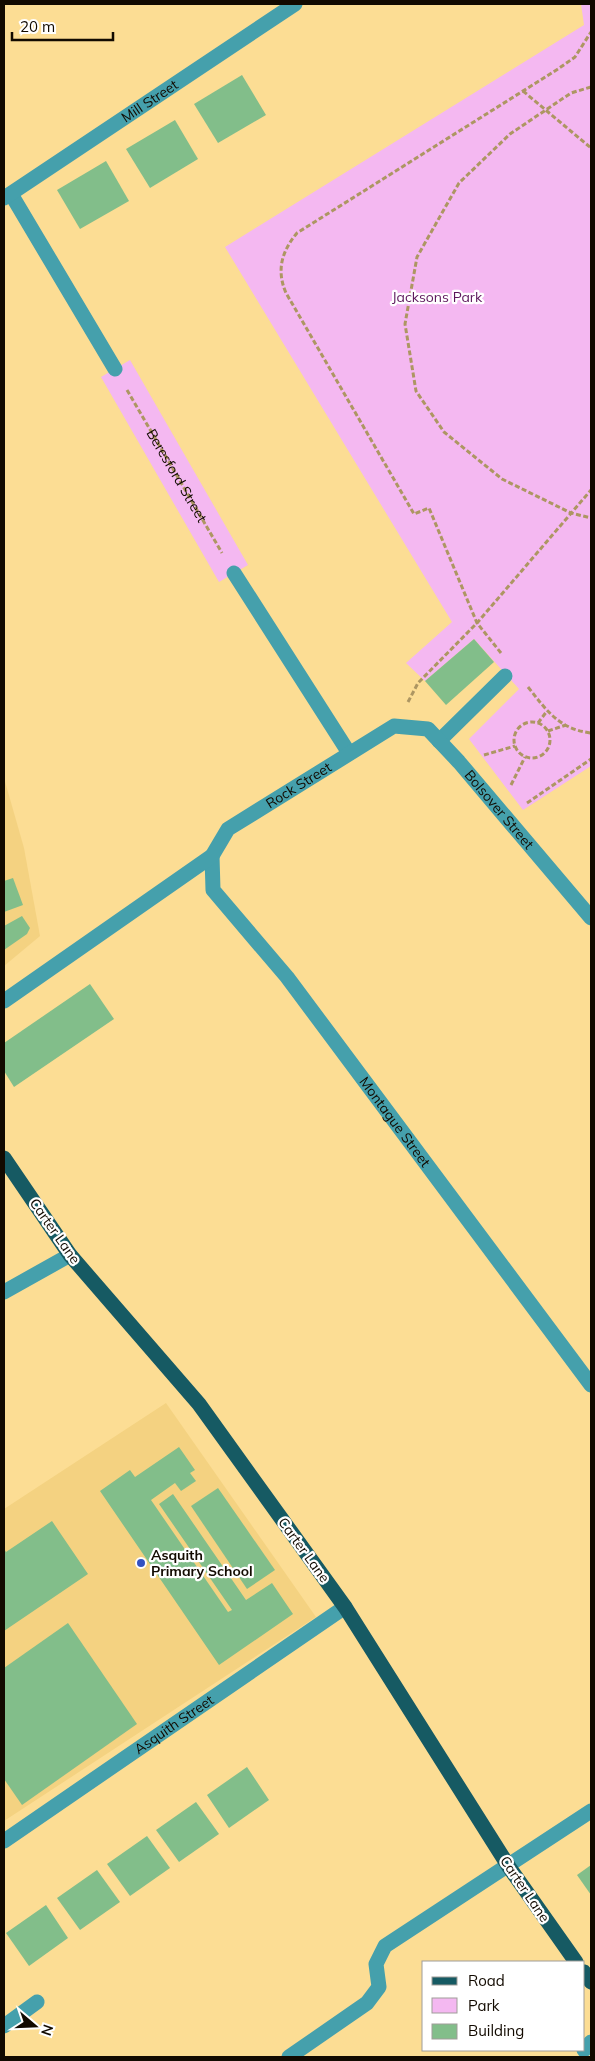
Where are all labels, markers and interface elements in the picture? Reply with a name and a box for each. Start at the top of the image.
scale bar [12,10,114,42]
text: 20 m [20,17,55,36]
street label: Mill Street [118,76,181,126]
park label: Jacksons Park [392,288,483,306]
street label: Beresford Street [143,426,211,526]
street label: Rock Street [262,758,335,812]
street label: Bolsover Street [461,766,538,853]
street label: Montague Street [355,1073,435,1171]
street label: Carter Lane [26,1195,84,1267]
street label: Carter Lane [274,1514,334,1586]
place label: Asquith Primary School [151,1546,253,1580]
marker: Asquith Primary School [135,1557,147,1569]
street label: Asquith Street [131,1691,217,1758]
street label: Carter Lane [496,1852,554,1926]
legend [422,1961,585,2051]
text: Road [468,1971,505,1990]
text: Park [468,1996,500,2015]
north arrow [10,2001,60,2051]
text: Building [468,2021,524,2040]
text: N [37,2022,58,2038]

